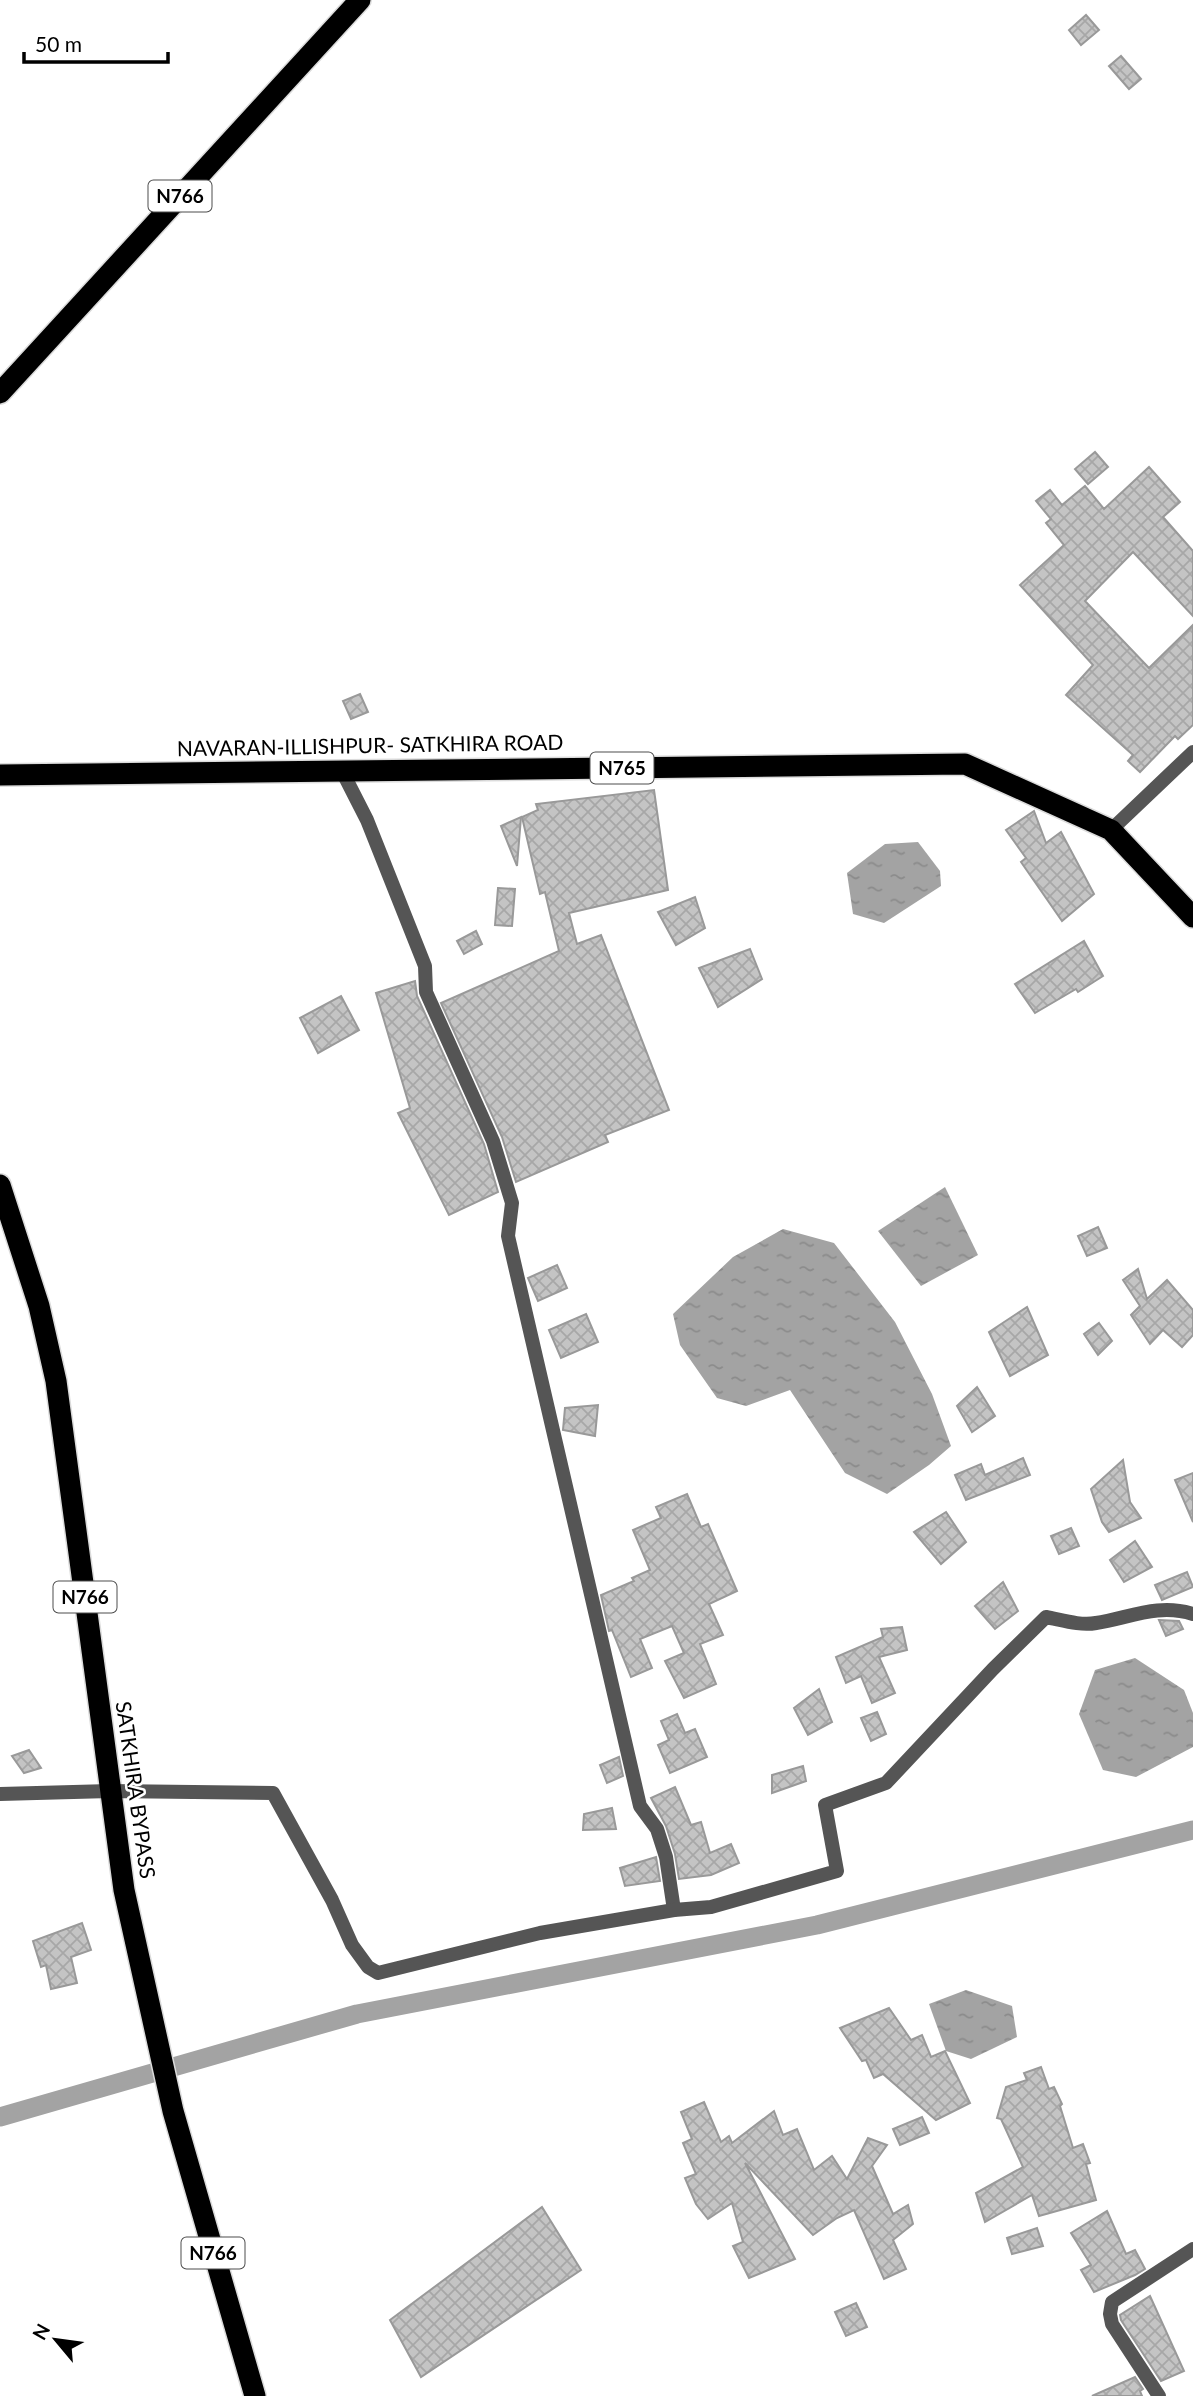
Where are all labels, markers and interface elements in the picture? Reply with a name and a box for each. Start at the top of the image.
scale bar [24,21,168,65]
text: 50 m [35,31,82,56]
road number: N766 [148,180,212,212]
street label: NAVARAN-ILLISHPUR- SATKHIRA ROAD [177,729,563,760]
road number: N765 [590,752,654,783]
road number: N766 [54,1582,116,1612]
street label: SATKHIRA BYPASS [112,1699,161,1880]
road number: N766 [182,2238,244,2268]
north arrow [21,2305,91,2375]
text: N [27,2320,54,2343]

